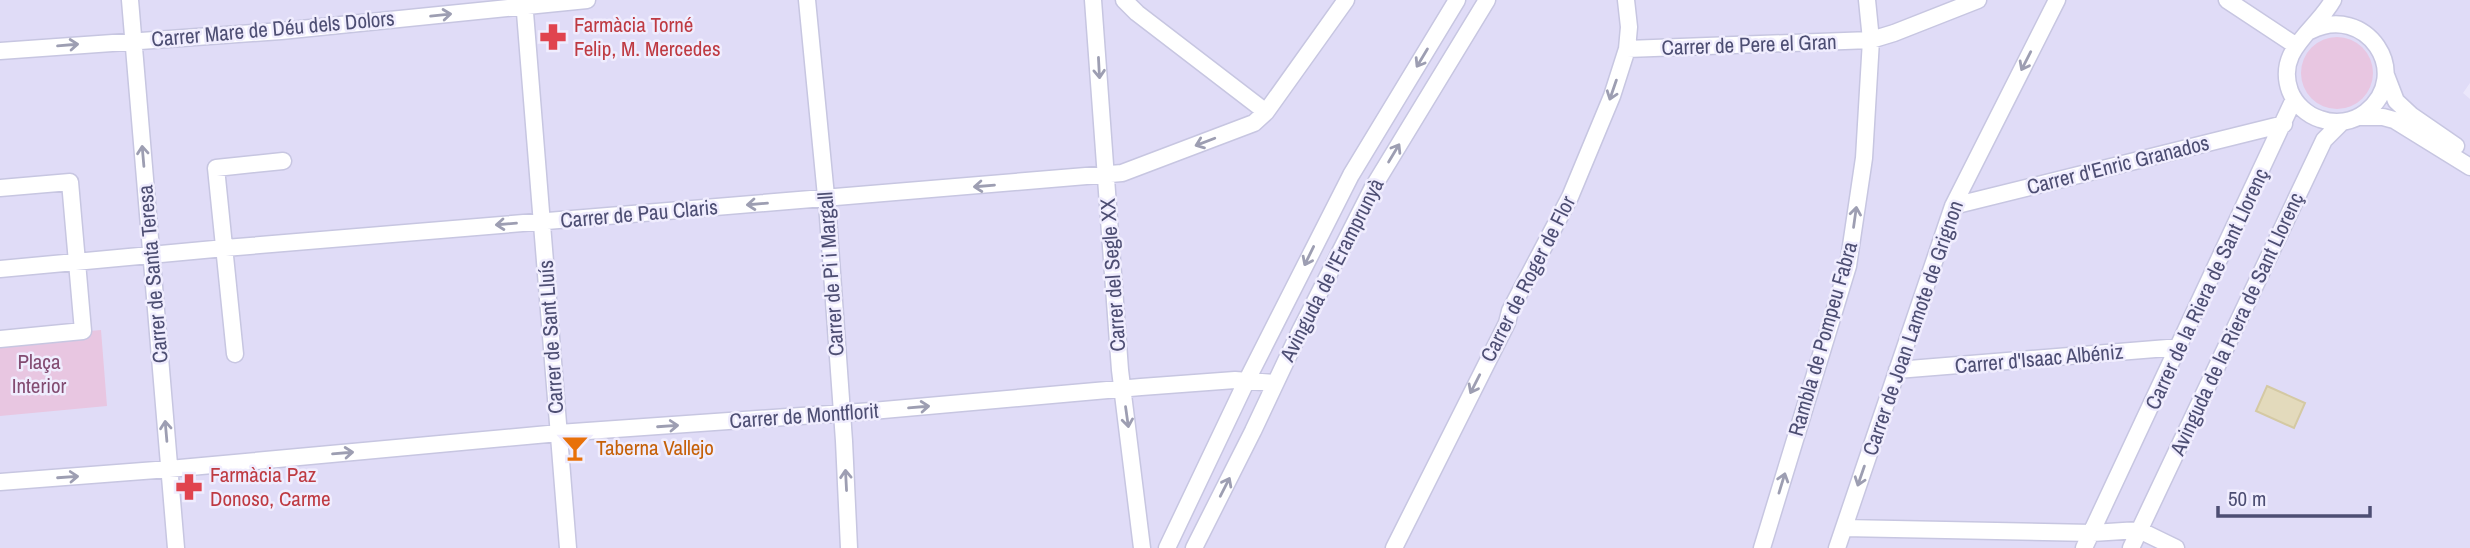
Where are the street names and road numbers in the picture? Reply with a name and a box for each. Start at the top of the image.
street label: Carrer Mare de Déu dels Dolors [150,3,396,54]
street label: Carrer de Pere el Gran [1661,27,1837,62]
street label: Carrer d'Enric Granados [2024,128,2212,201]
street label: Carrer de la Riera de Sant Llorenç [2138,163,2275,414]
street label: Avinguda de l'Eramprunyà [1272,173,1391,367]
street label: Carrer de Santa Teresa [130,183,175,364]
street label: Avinguda de la Riera de Sant Llorenç [2162,188,2310,461]
street label: Carrer de Pi i Margall [810,191,851,357]
street label: Carrer de Roger de Flor [1473,191,1582,367]
street label: Carrer de Pau Claris [559,192,719,235]
street label: Carrer de Joan Lamote de Grignon [1855,196,1970,459]
street label: Carrer del Segle XX [1093,197,1132,352]
street label: Rambla de Pompeu Fabra [1781,238,1864,440]
street label: Carrer de Sant Lluís [531,259,570,415]
street label: Carrer d'Isaac Albéniz [1954,337,2125,380]
street label: Carrer de Montflorit [728,396,880,435]

